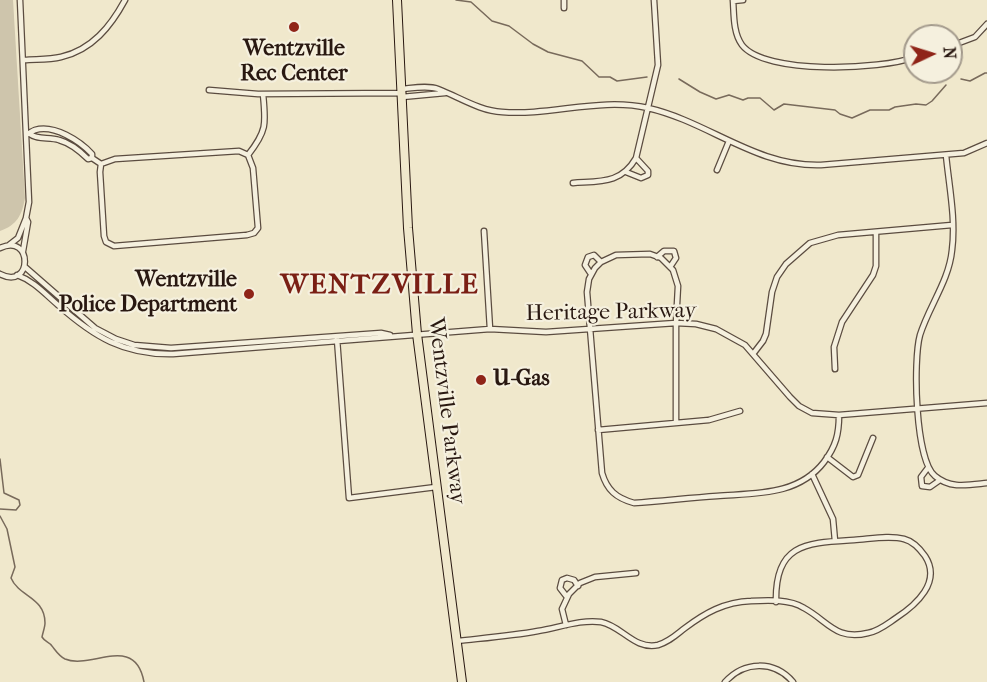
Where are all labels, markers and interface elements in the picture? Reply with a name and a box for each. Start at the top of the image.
marker: Wentzville Rec Center [287,20,301,34]
north arrow [903,24,963,84]
place label: Wentzville Rec Center [240,37,348,88]
text: N [940,46,959,60]
place label: Wentzville Police Department [59,268,237,320]
district label: WENTZVILLE [281,269,479,303]
marker: Wentzville Police Department [242,287,256,301]
street label: Heritage Parkway [526,298,696,328]
street label: Wentzville Parkway [421,316,471,506]
place label: U-Gas [493,367,550,393]
marker: U-Gas [474,373,488,387]

